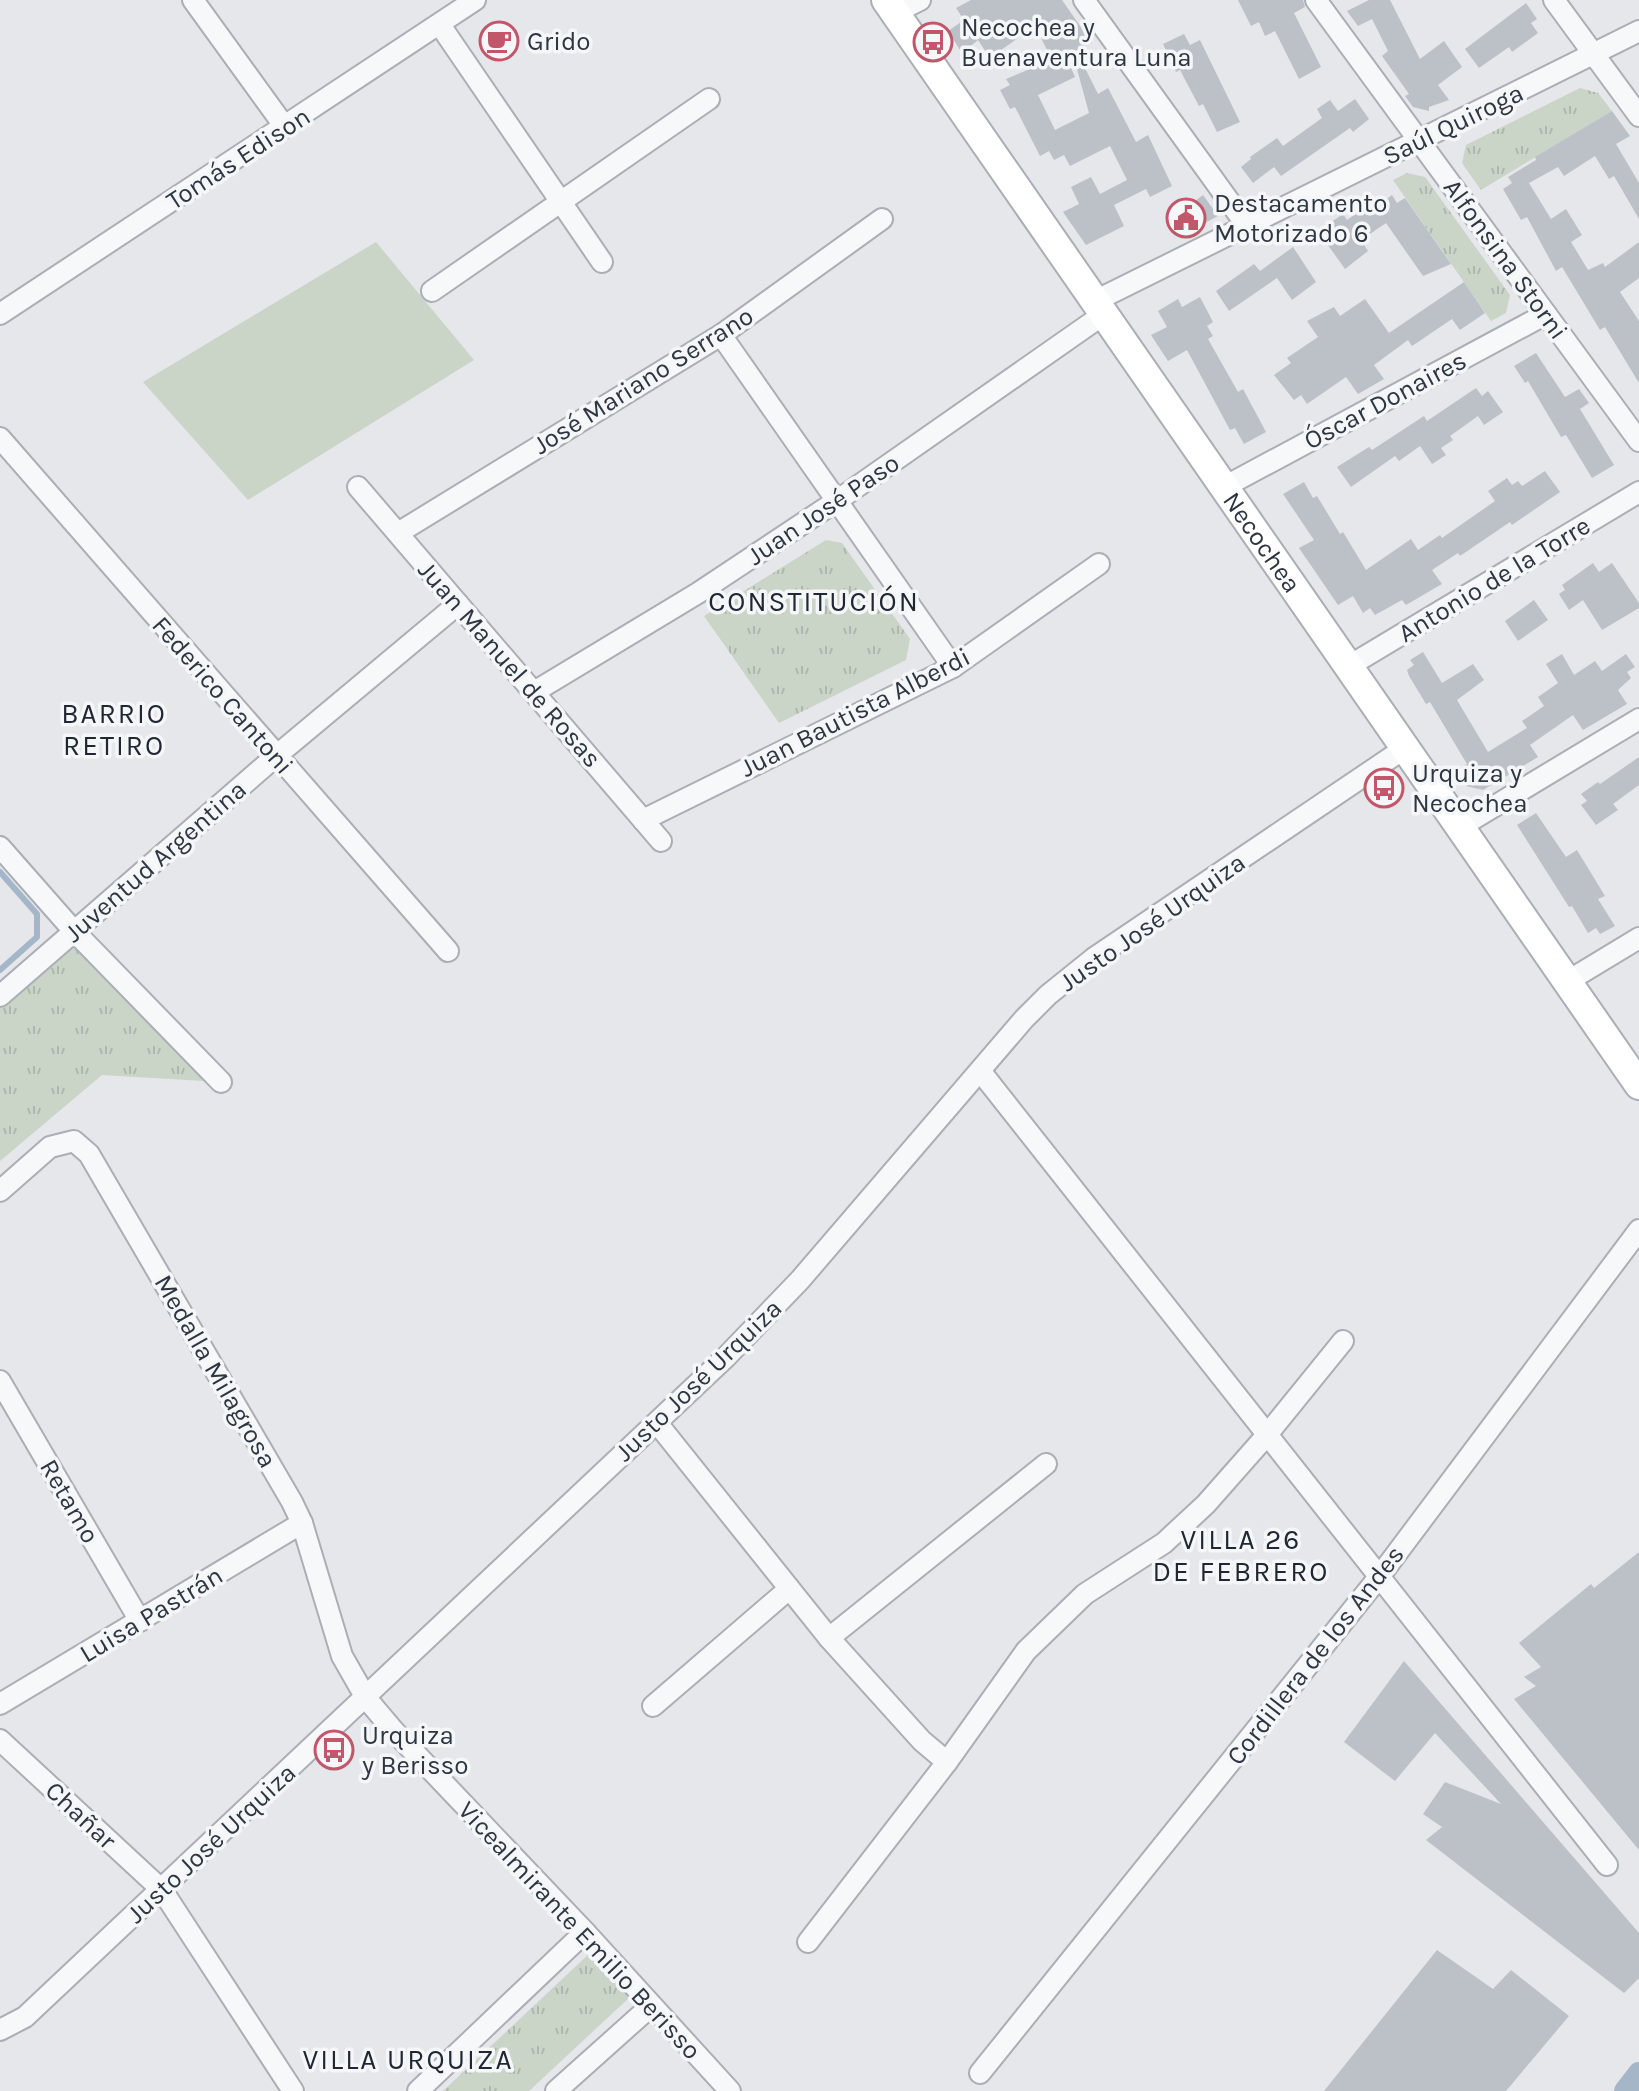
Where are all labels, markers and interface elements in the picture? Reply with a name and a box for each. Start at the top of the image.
place label: Necochea y Buenaventura Luna [961,12,1192,73]
cafe icon: Grido [478,20,520,62]
bus stop icon: Necochea y Buenaventura Luna [912,21,954,63]
place label: Grido [527,26,591,57]
street label: Saúl Quiroga [1378,77,1528,172]
street label: Tomás Edison [161,100,316,216]
street label: Alfonsina Storni [1437,173,1574,346]
place label: Destacamento Motorizado 6 [1214,188,1387,249]
public building icon: Destacamento Motorizado 6 [1165,197,1207,239]
street label: José Mariano Serrano [527,300,759,461]
street label: Óscar Donaires [1298,344,1472,456]
street label: Juan José Paso [741,447,905,572]
street label: Necochea [1216,486,1308,599]
street label: Antonio de la Torre [1393,510,1596,649]
street label: Juan Manuel de Rosas [411,555,608,774]
district label: CONSTITUCIÓN [708,585,920,618]
street label: Federico Cantoni [146,610,300,781]
street label: Juan Bautista Alberdi [735,641,975,784]
district label: BARRIO RETIRO [61,697,167,762]
place label: Urquiza y Necochea [1412,758,1528,819]
bus stop icon: Urquiza y Necochea [1363,767,1405,809]
street label: Juventud Argentina [58,774,253,949]
street label: Justo José Urquiza [1053,847,1251,998]
street label: Medalla Milagrosa [148,1269,283,1473]
street label: Justo José Urquiza [609,1293,788,1468]
street label: Retamo [33,1454,106,1549]
district label: VILLA 26 DE FEBRERO [1153,1523,1329,1588]
street label: Cordillera de los Andes [1220,1539,1411,1771]
street label: Luisa Pastrán [74,1560,228,1669]
place label: Urquiza y Berisso [361,1720,468,1781]
bus stop icon: Urquiza y Berisso [313,1729,355,1771]
street label: Justo José Urquiza [120,1757,302,1930]
street label: Chañar [39,1775,123,1856]
street label: Vicealmirante Emilio Berisso [452,1795,708,2066]
district label: VILLA URQUIZA [303,2043,513,2076]

